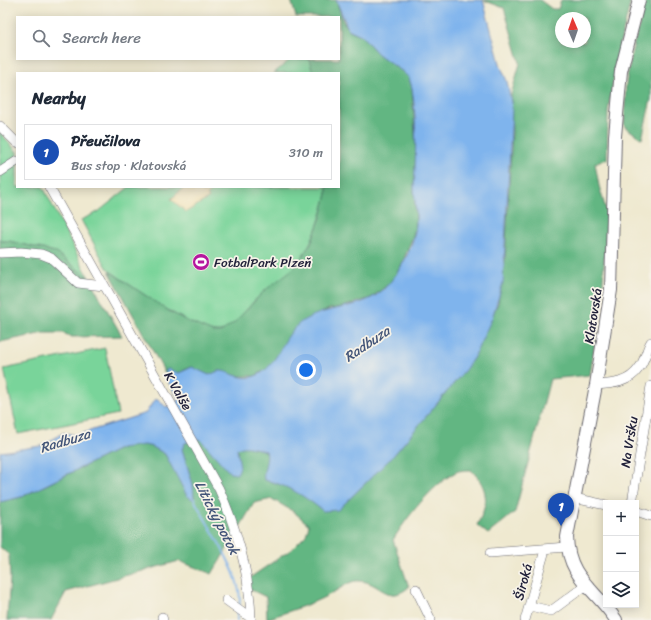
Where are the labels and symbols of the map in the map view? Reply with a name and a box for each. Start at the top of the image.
north arrow [555,12,591,48]
place label: FotbalPark Plzeň [214,251,311,274]
sports icon: FotbalPark Plzeň [191,252,211,272]
street label: Klatovská [577,286,609,345]
water label: Radbuza [339,318,397,369]
your location [296,360,316,380]
street label: K Valše [158,367,199,415]
street label: Na Vršku [614,415,644,469]
water label: Radbuza [37,421,95,460]
water label: Litický potok [188,476,247,561]
pin: 1 [548,493,574,526]
street label: Široká [507,561,539,603]

